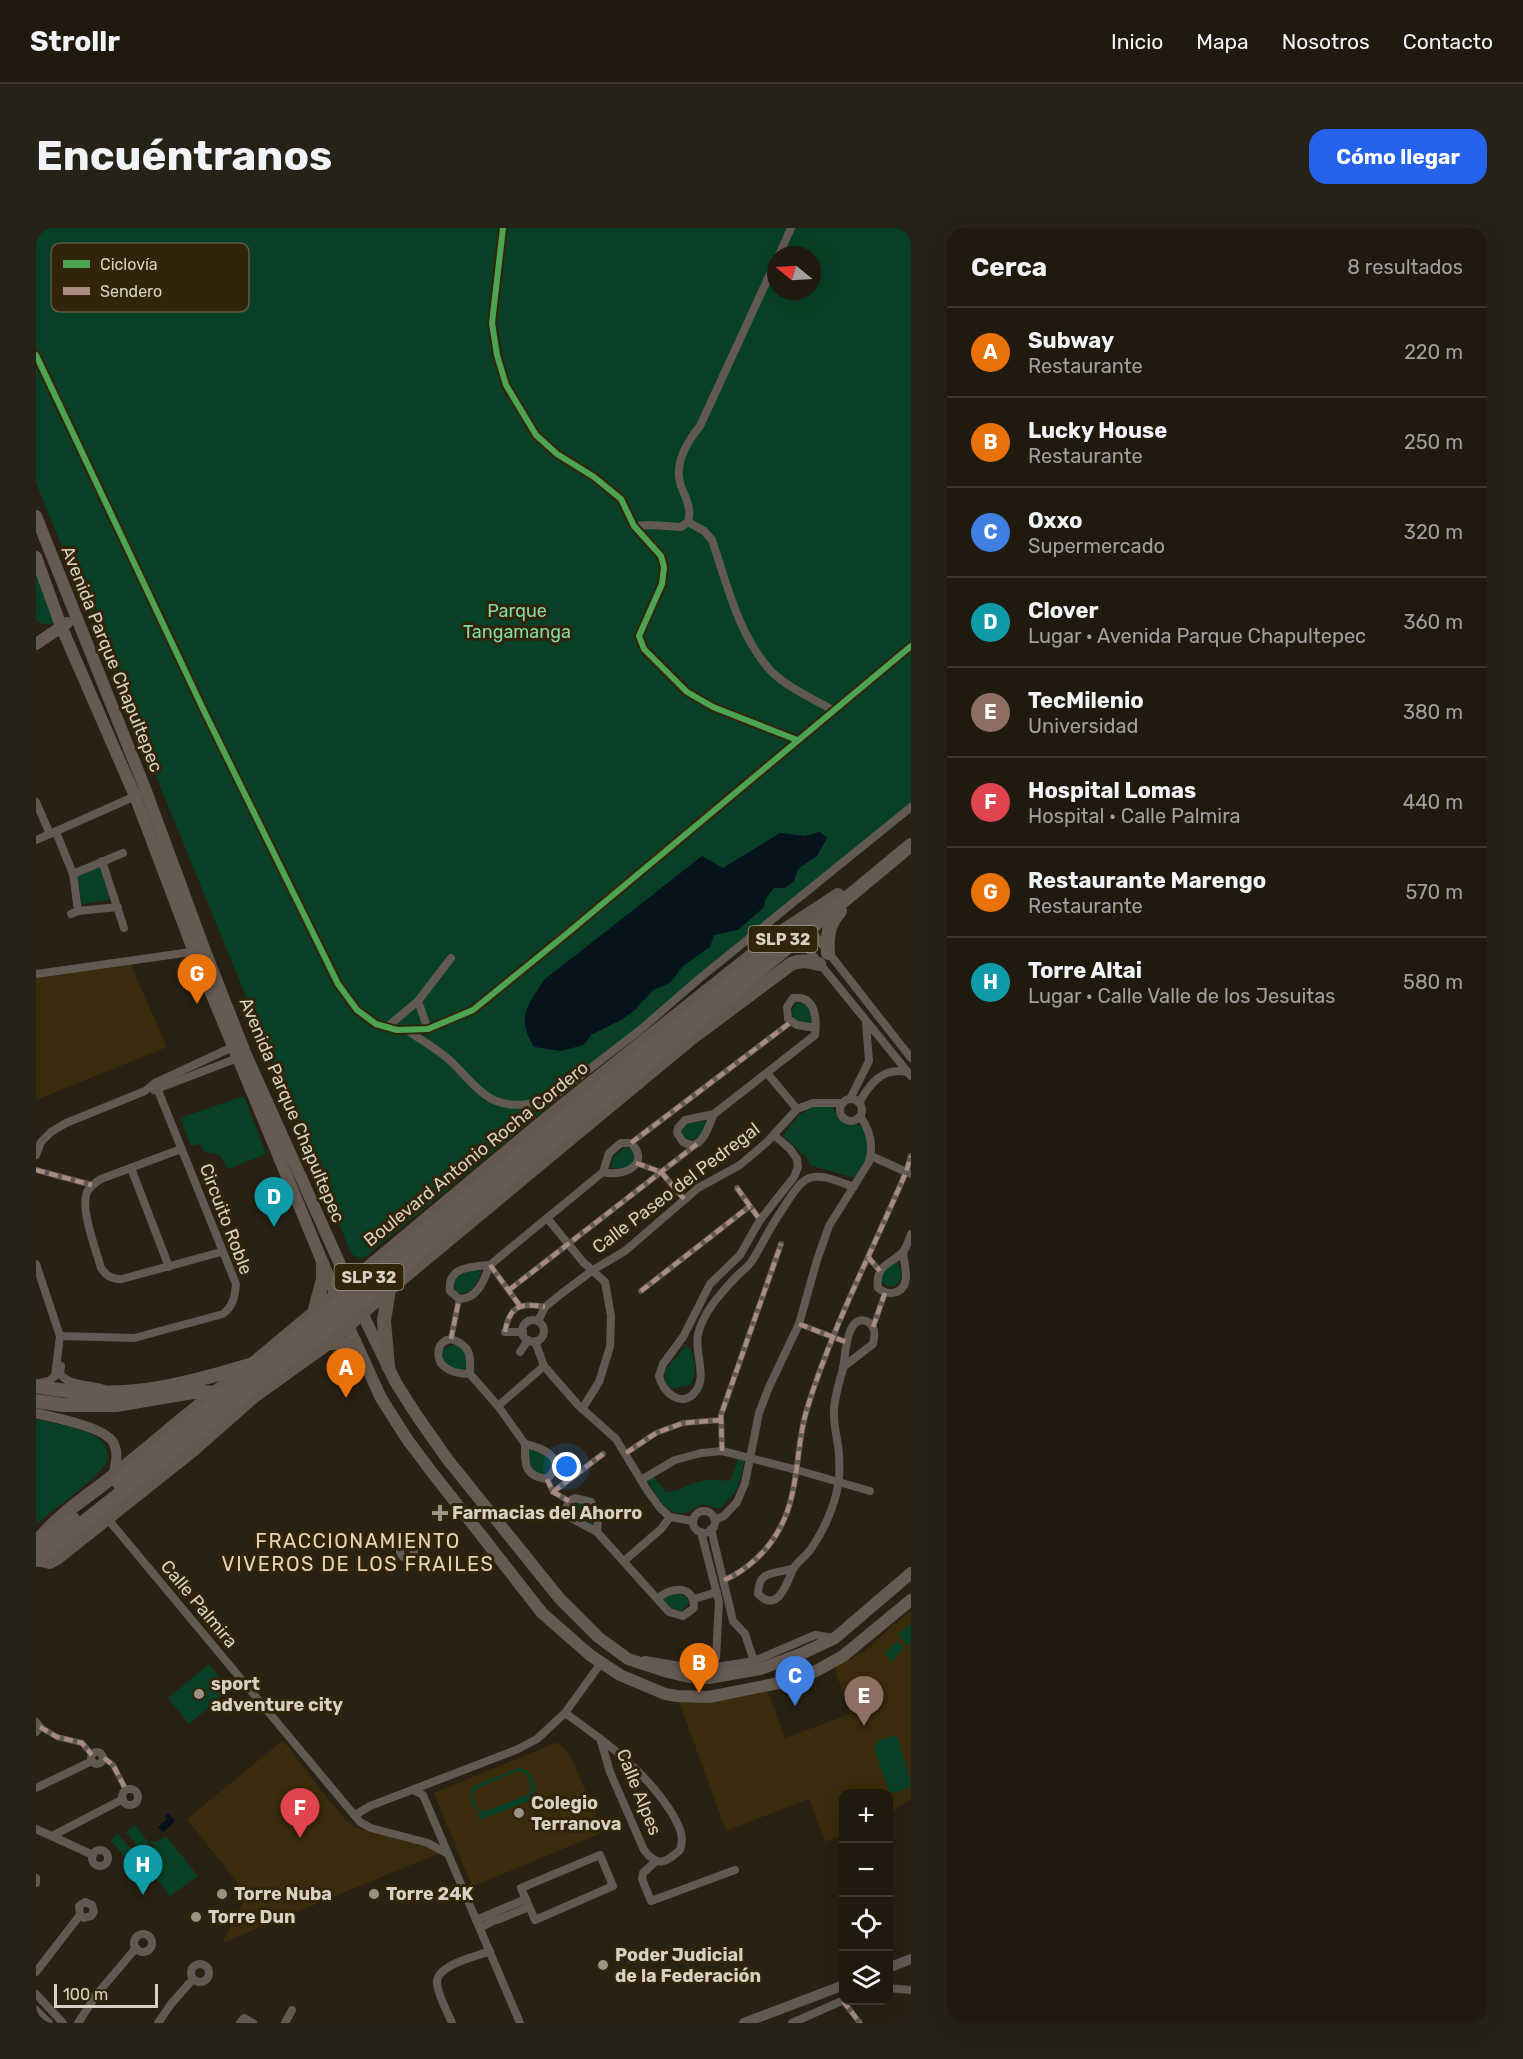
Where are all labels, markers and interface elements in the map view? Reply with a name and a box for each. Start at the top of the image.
text: Strollr [30,25,120,58]
text: Inicio [1111,29,1163,54]
text: Mapa [1196,29,1249,54]
text: Nosotros [1282,29,1370,54]
text: Contacto [1403,29,1493,54]
button: Cómo llegar [1309,129,1487,184]
text: Encuéntranos [36,131,332,181]
legend [51,243,249,312]
north arrow [767,246,821,300]
text: Cerca [971,252,1047,283]
text: Ciclovía [100,255,158,274]
text: 8 resultados [1347,255,1463,279]
text: Sendero [100,282,162,301]
text: Subway [1028,327,1114,354]
text: A [983,340,998,364]
text: 220 m [1404,340,1463,364]
text: Restaurante [1028,354,1143,378]
text: Lucky House [1028,417,1167,444]
text: B [983,430,998,454]
text: 250 m [1404,430,1463,454]
text: Restaurante [1028,444,1143,468]
text: Oxxo [1028,507,1082,534]
text: C [983,520,998,544]
text: 320 m [1404,520,1463,544]
text: Supermercado [1028,534,1165,558]
street label: Avenida Parque Chapultepec [56,543,168,775]
text: Clover [1028,597,1098,624]
park label: Parque Tangamanga [463,600,571,643]
text: D [983,610,998,634]
text: 360 m [1404,610,1463,634]
text: Lugar · Avenida Parque Chapultepec [1028,624,1366,648]
text: TecMilenio [1028,687,1144,714]
text: E [984,700,997,724]
text: 380 m [1403,700,1463,724]
text: Universidad [1028,714,1138,738]
text: Hospital Lomas [1028,777,1196,804]
text: F [984,790,997,814]
text: 440 m [1403,790,1463,814]
text: Hospital · Calle Palmira [1028,804,1241,828]
text: Restaurante Marengo [1028,867,1266,894]
text: G [983,880,998,904]
text: 570 m [1405,880,1463,904]
text: Restaurante [1028,894,1143,918]
road number: SLP 32 [748,926,818,952]
pin: G [178,954,216,1004]
text: Torre Altai [1028,957,1142,984]
text: H [983,970,998,994]
text: 580 m [1403,970,1463,994]
text: Lugar · Calle Valle de los Jesuitas [1028,984,1335,1008]
street label: Avenida Parque Chapultepec [235,994,349,1226]
street label: Boulevard Antonio Rocha Cordero [359,1057,593,1251]
street label: Calle Paseo del Pedregal [588,1118,764,1258]
street label: Circuito Roble [195,1160,257,1278]
pin: D [254,1178,294,1227]
road number: SLP 32 [334,1264,404,1290]
pin: A [326,1348,366,1398]
your location [552,1452,581,1481]
place label: Farmacias del Ahorro [452,1502,642,1524]
marker: Farmacias del Ahorro [433,1506,447,1520]
district label: FRACCIONAMIENTO VIVEROS DE LOS FRAILES [222,1529,494,1576]
street label: Calle Palmira [156,1556,242,1652]
pin: B [680,1644,718,1693]
pin: C [776,1656,814,1706]
place label: sport adventure city [211,1673,343,1716]
pin: E [844,1676,884,1726]
marker: sport adventure city [192,1687,206,1701]
street label: Calle Alpes [612,1746,666,1838]
pin: F [280,1788,320,1838]
map controls [839,1789,893,2005]
button: + [839,1789,893,1843]
place label: Colegio Terranova [531,1792,621,1835]
marker: Colegio Terranova [512,1806,526,1820]
button: − [839,1843,893,1897]
pin: H [124,1846,162,1895]
place label: Torre Nuba [234,1883,332,1905]
place label: Torre 24K [386,1883,473,1905]
marker: Torre Nuba [215,1887,229,1901]
marker: Torre 24K [367,1887,381,1901]
button: locate [839,1897,893,1951]
place label: Torre Dun [208,1906,296,1928]
marker: Torre Dun [189,1910,203,1924]
place label: Poder Judicial de la Federación [615,1944,761,1987]
button: layers [839,1951,893,2005]
marker: Poder Judicial de la Federación [596,1958,610,1972]
scale bar [54,1981,158,2008]
text: 100 m [63,1985,108,2004]

